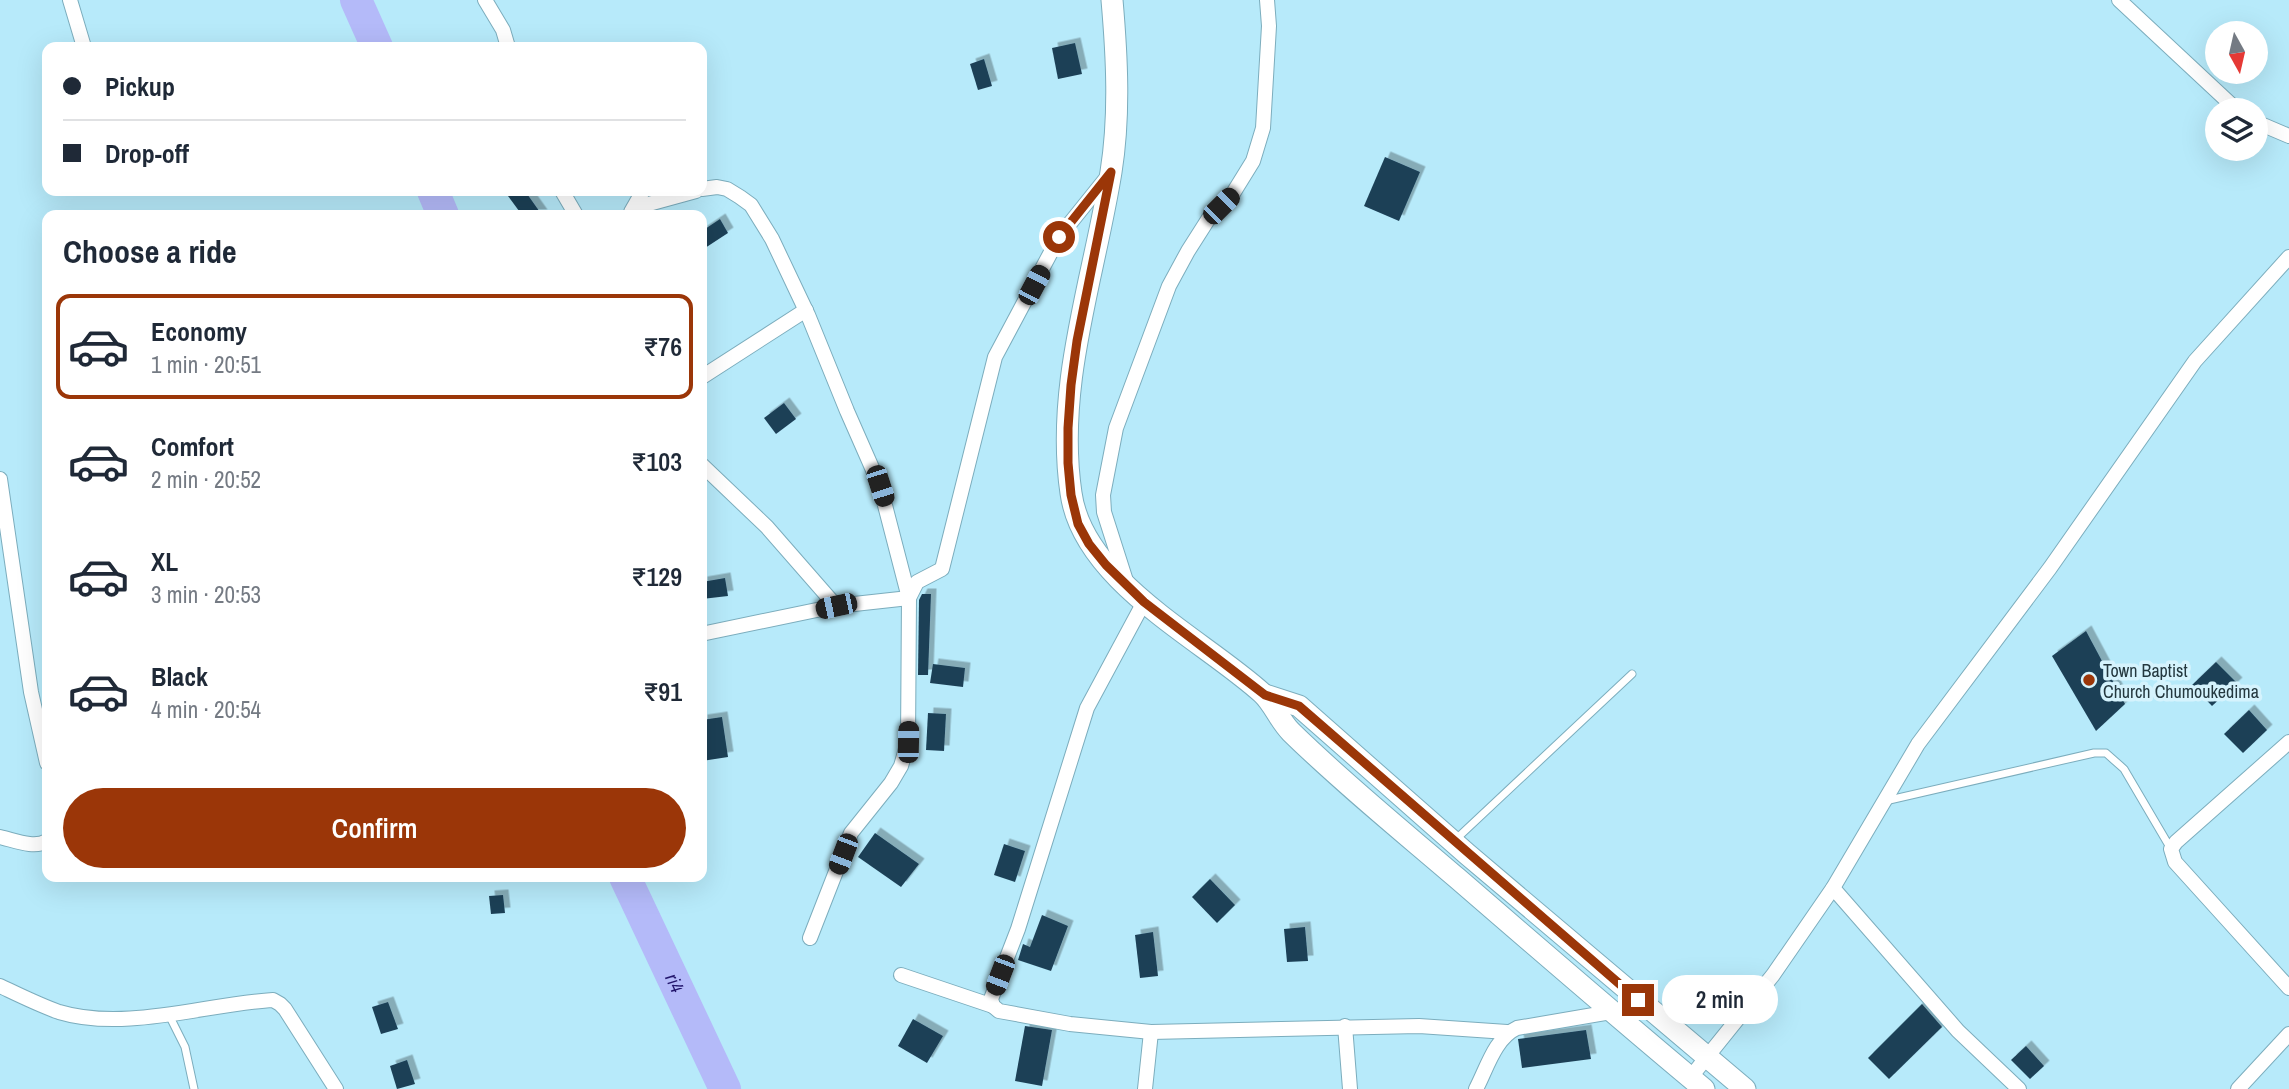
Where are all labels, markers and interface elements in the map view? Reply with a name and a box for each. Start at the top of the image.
north arrow [2205,21,2268,84]
map controls [2205,21,2268,161]
text: Pickup [105,69,175,104]
button: layers [2205,98,2268,161]
text: Drop-off [105,136,189,171]
car [1199,184,1244,228]
route start [1043,221,1075,253]
text: Choose a ride [63,230,237,273]
car [1015,262,1054,308]
text: Economy [151,314,247,349]
icon: car [67,315,130,378]
text: ₹76 [643,329,682,364]
text: 1 min · 20:51 [151,349,261,380]
text: Comfort [151,429,234,464]
icon: car [67,430,130,493]
text: ₹103 [632,444,682,479]
car [864,463,897,509]
text: 2 min · 20:52 [151,464,261,495]
text: XL [151,544,178,579]
icon: car [67,545,130,608]
text: ₹129 [632,559,682,594]
text: 3 min · 20:53 [151,579,261,610]
car [814,591,859,621]
place label: Town Baptist Church Chumoukedima [2103,658,2259,704]
text: Black [151,659,208,694]
icon: car [67,660,130,723]
marker: Town Baptist Church Chumoukedima [2081,672,2097,688]
text: ₹91 [643,674,682,709]
text: 4 min · 20:54 [151,694,261,725]
car [898,721,919,763]
button: Confirm [63,788,686,868]
car [826,831,861,877]
car [983,952,1018,998]
water label: ri4 [659,969,691,997]
callout: 2 min [1662,976,1778,1024]
route end [1622,984,1654,1016]
text: 2 min [1696,984,1744,1015]

